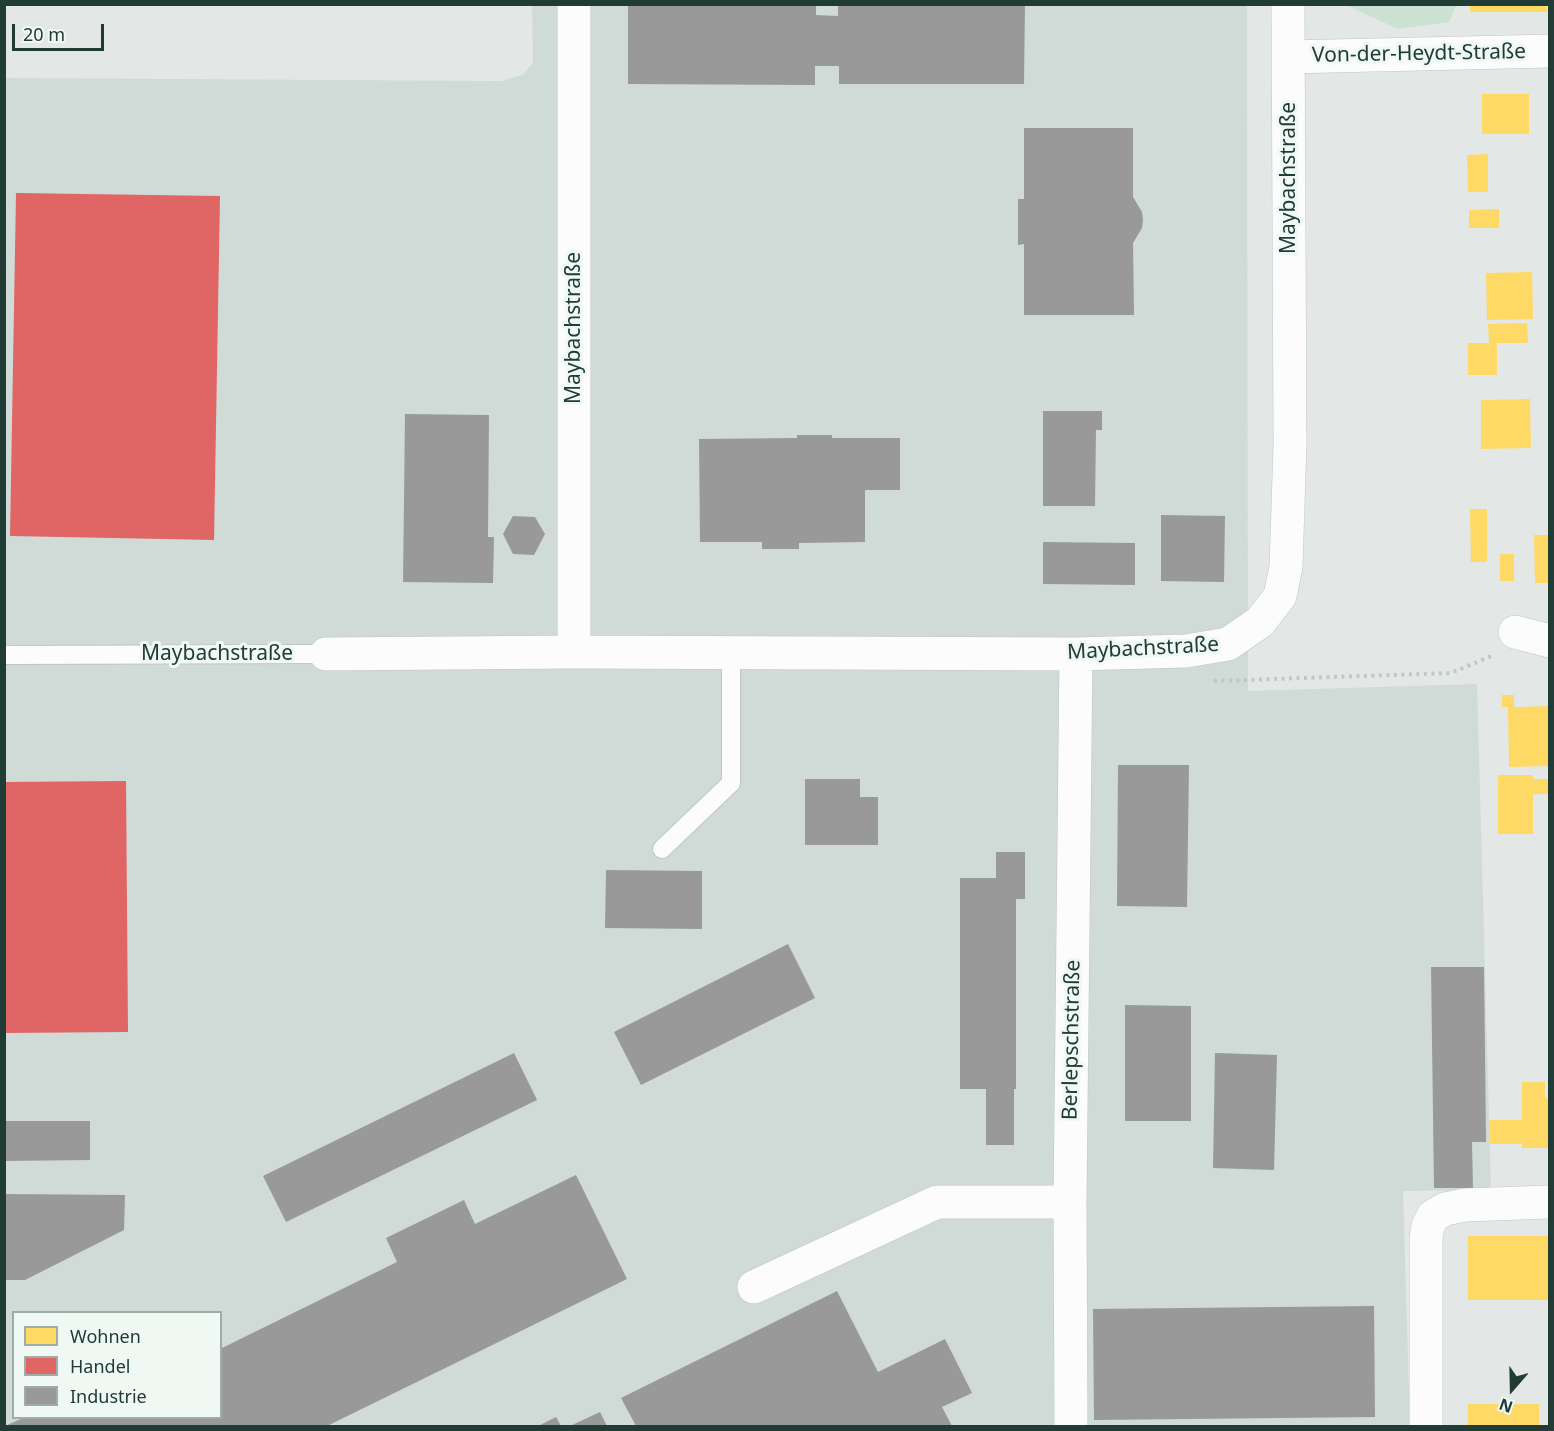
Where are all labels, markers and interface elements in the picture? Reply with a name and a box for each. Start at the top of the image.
scale bar [15,12,106,50]
text: 20 m [23,22,65,46]
street label: Von-der-Heydt-Straße [1312,40,1526,68]
street label: Maybachstraße [1276,102,1302,254]
street label: Maybachstraße [561,252,587,404]
street label: Maybachstraße [1066,632,1220,666]
street label: Maybachstraße [141,641,293,667]
street label: Berlepschstraße [1058,960,1086,1120]
legend [12,1311,222,1419]
text: Wohnen [70,1324,141,1348]
text: Handel [70,1354,130,1378]
north arrow [1482,1359,1542,1419]
text: Industrie [70,1384,147,1408]
text: N [1496,1393,1516,1418]

